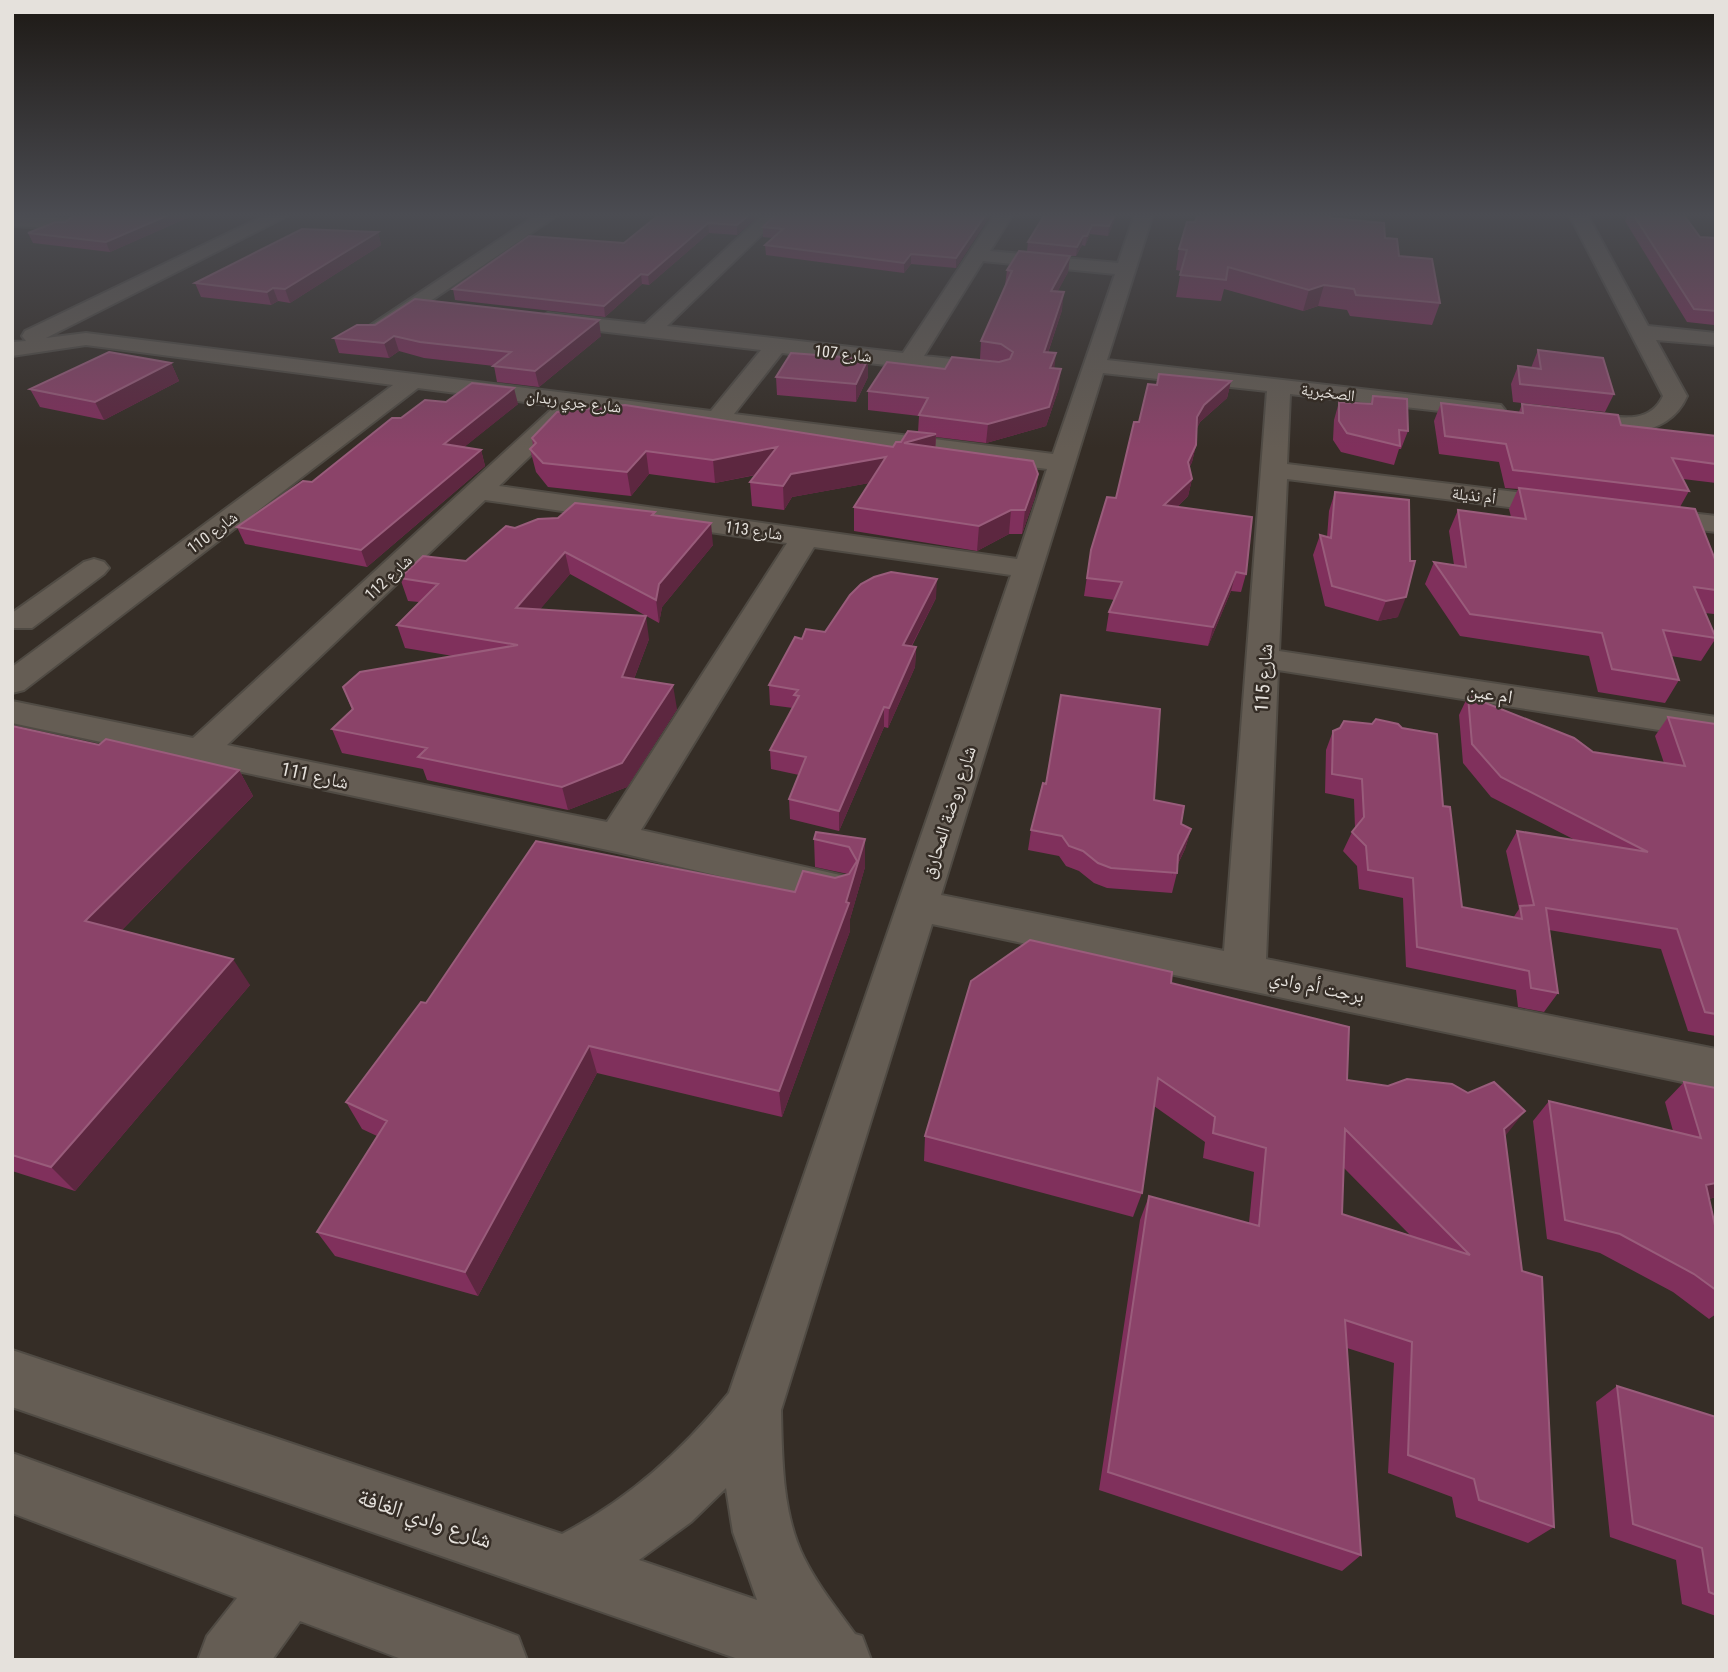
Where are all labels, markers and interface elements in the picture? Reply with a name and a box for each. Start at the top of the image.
street label: شارع 107 [813,341,873,367]
street label: الصخبرية [1300,380,1356,405]
street label: شارع جري ربدان [525,386,623,420]
street label: أم نذيلة [1451,483,1497,509]
street label: شارع 110 [184,507,242,558]
street label: شارع 113 [724,517,784,545]
street label: شارع 112 [361,551,417,605]
street label: شارع 115 [1250,643,1277,713]
street label: ام عين [1465,679,1514,710]
street label: شارع روضة المحارق [916,743,981,881]
street label: شارع 111 [279,757,351,794]
street label: برجت أم وادي [1267,965,1366,1011]
street label: شارع وادي الغافة [353,1483,495,1559]

